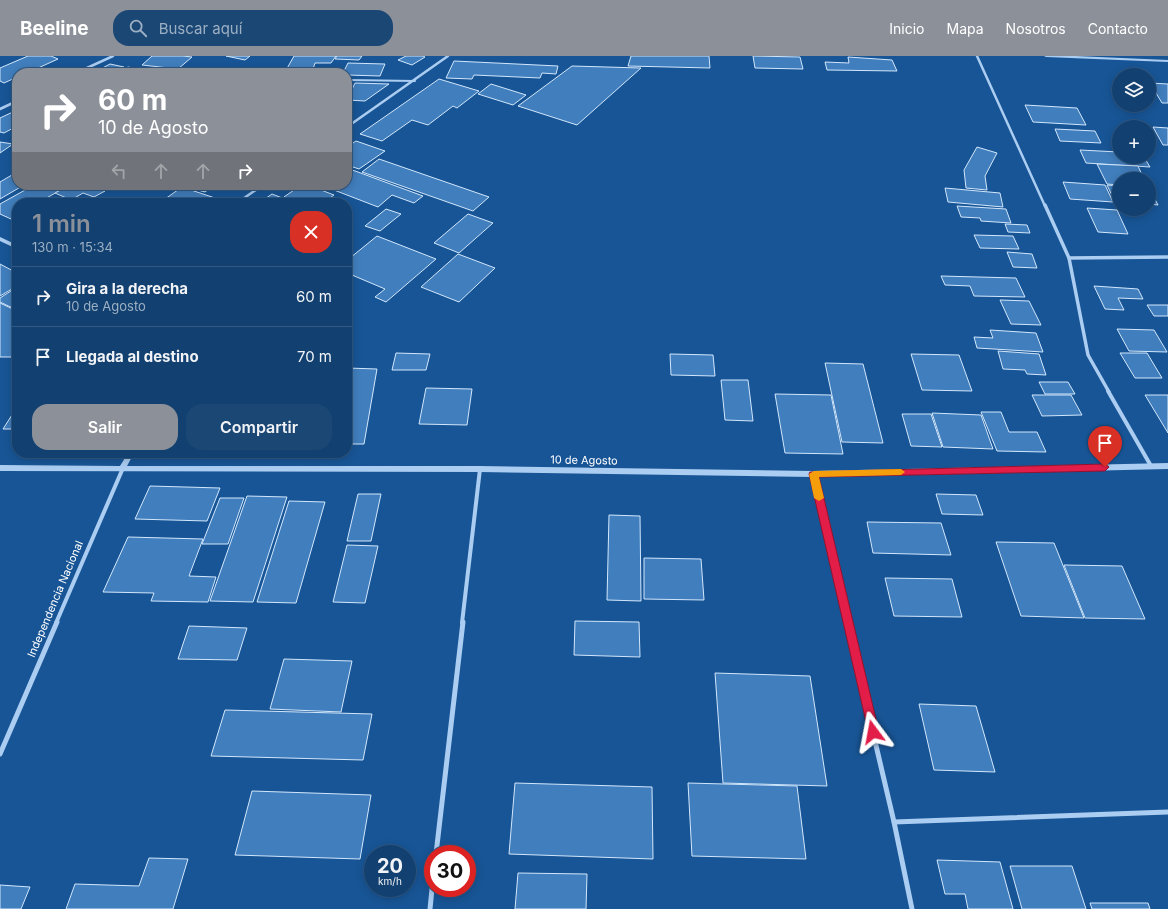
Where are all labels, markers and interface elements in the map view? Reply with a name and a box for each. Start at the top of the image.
search box [113,10,393,46]
text: Beeline [20,17,89,40]
icon: search [127,17,149,39]
text: Buscar aquí [159,19,242,38]
text: Inicio [889,20,925,37]
text: Mapa [947,20,984,37]
text: Nosotros [1006,20,1066,37]
text: Contacto [1088,20,1148,37]
map controls [1112,68,1156,216]
button: layers [1112,68,1156,112]
text: 60 m [98,83,167,117]
icon: right [32,84,84,136]
text: 10 de Agosto [98,117,209,138]
button: + [1112,120,1156,164]
icon: left [108,160,130,182]
icon: ahead [150,160,172,182]
icon: ahead [192,160,214,182]
icon: right [234,160,256,182]
button: − [1112,172,1156,216]
text: 1 min [32,209,91,238]
button: close [290,211,332,253]
text: 130 m · 15:34 [32,239,113,255]
text: Gira a la derecha [66,279,188,298]
icon: right [32,286,54,308]
text: 60 m [296,287,332,306]
text: 10 de Agosto [66,298,146,314]
icon: arrive [32,346,54,368]
text: Llegada al destino [66,347,199,366]
text: 70 m [297,347,332,366]
button: Salir [32,404,178,450]
button: Compartir [186,404,332,450]
pin [1088,426,1122,467]
icon: arrive [1094,432,1116,454]
street label: 10 de Agosto [550,452,618,468]
street label: Independencia Nacional [24,539,86,659]
position arrow [852,711,894,753]
speed limit sign: 30 [424,845,476,897]
text: 20 [377,854,403,878]
text: km/h [378,875,402,887]

